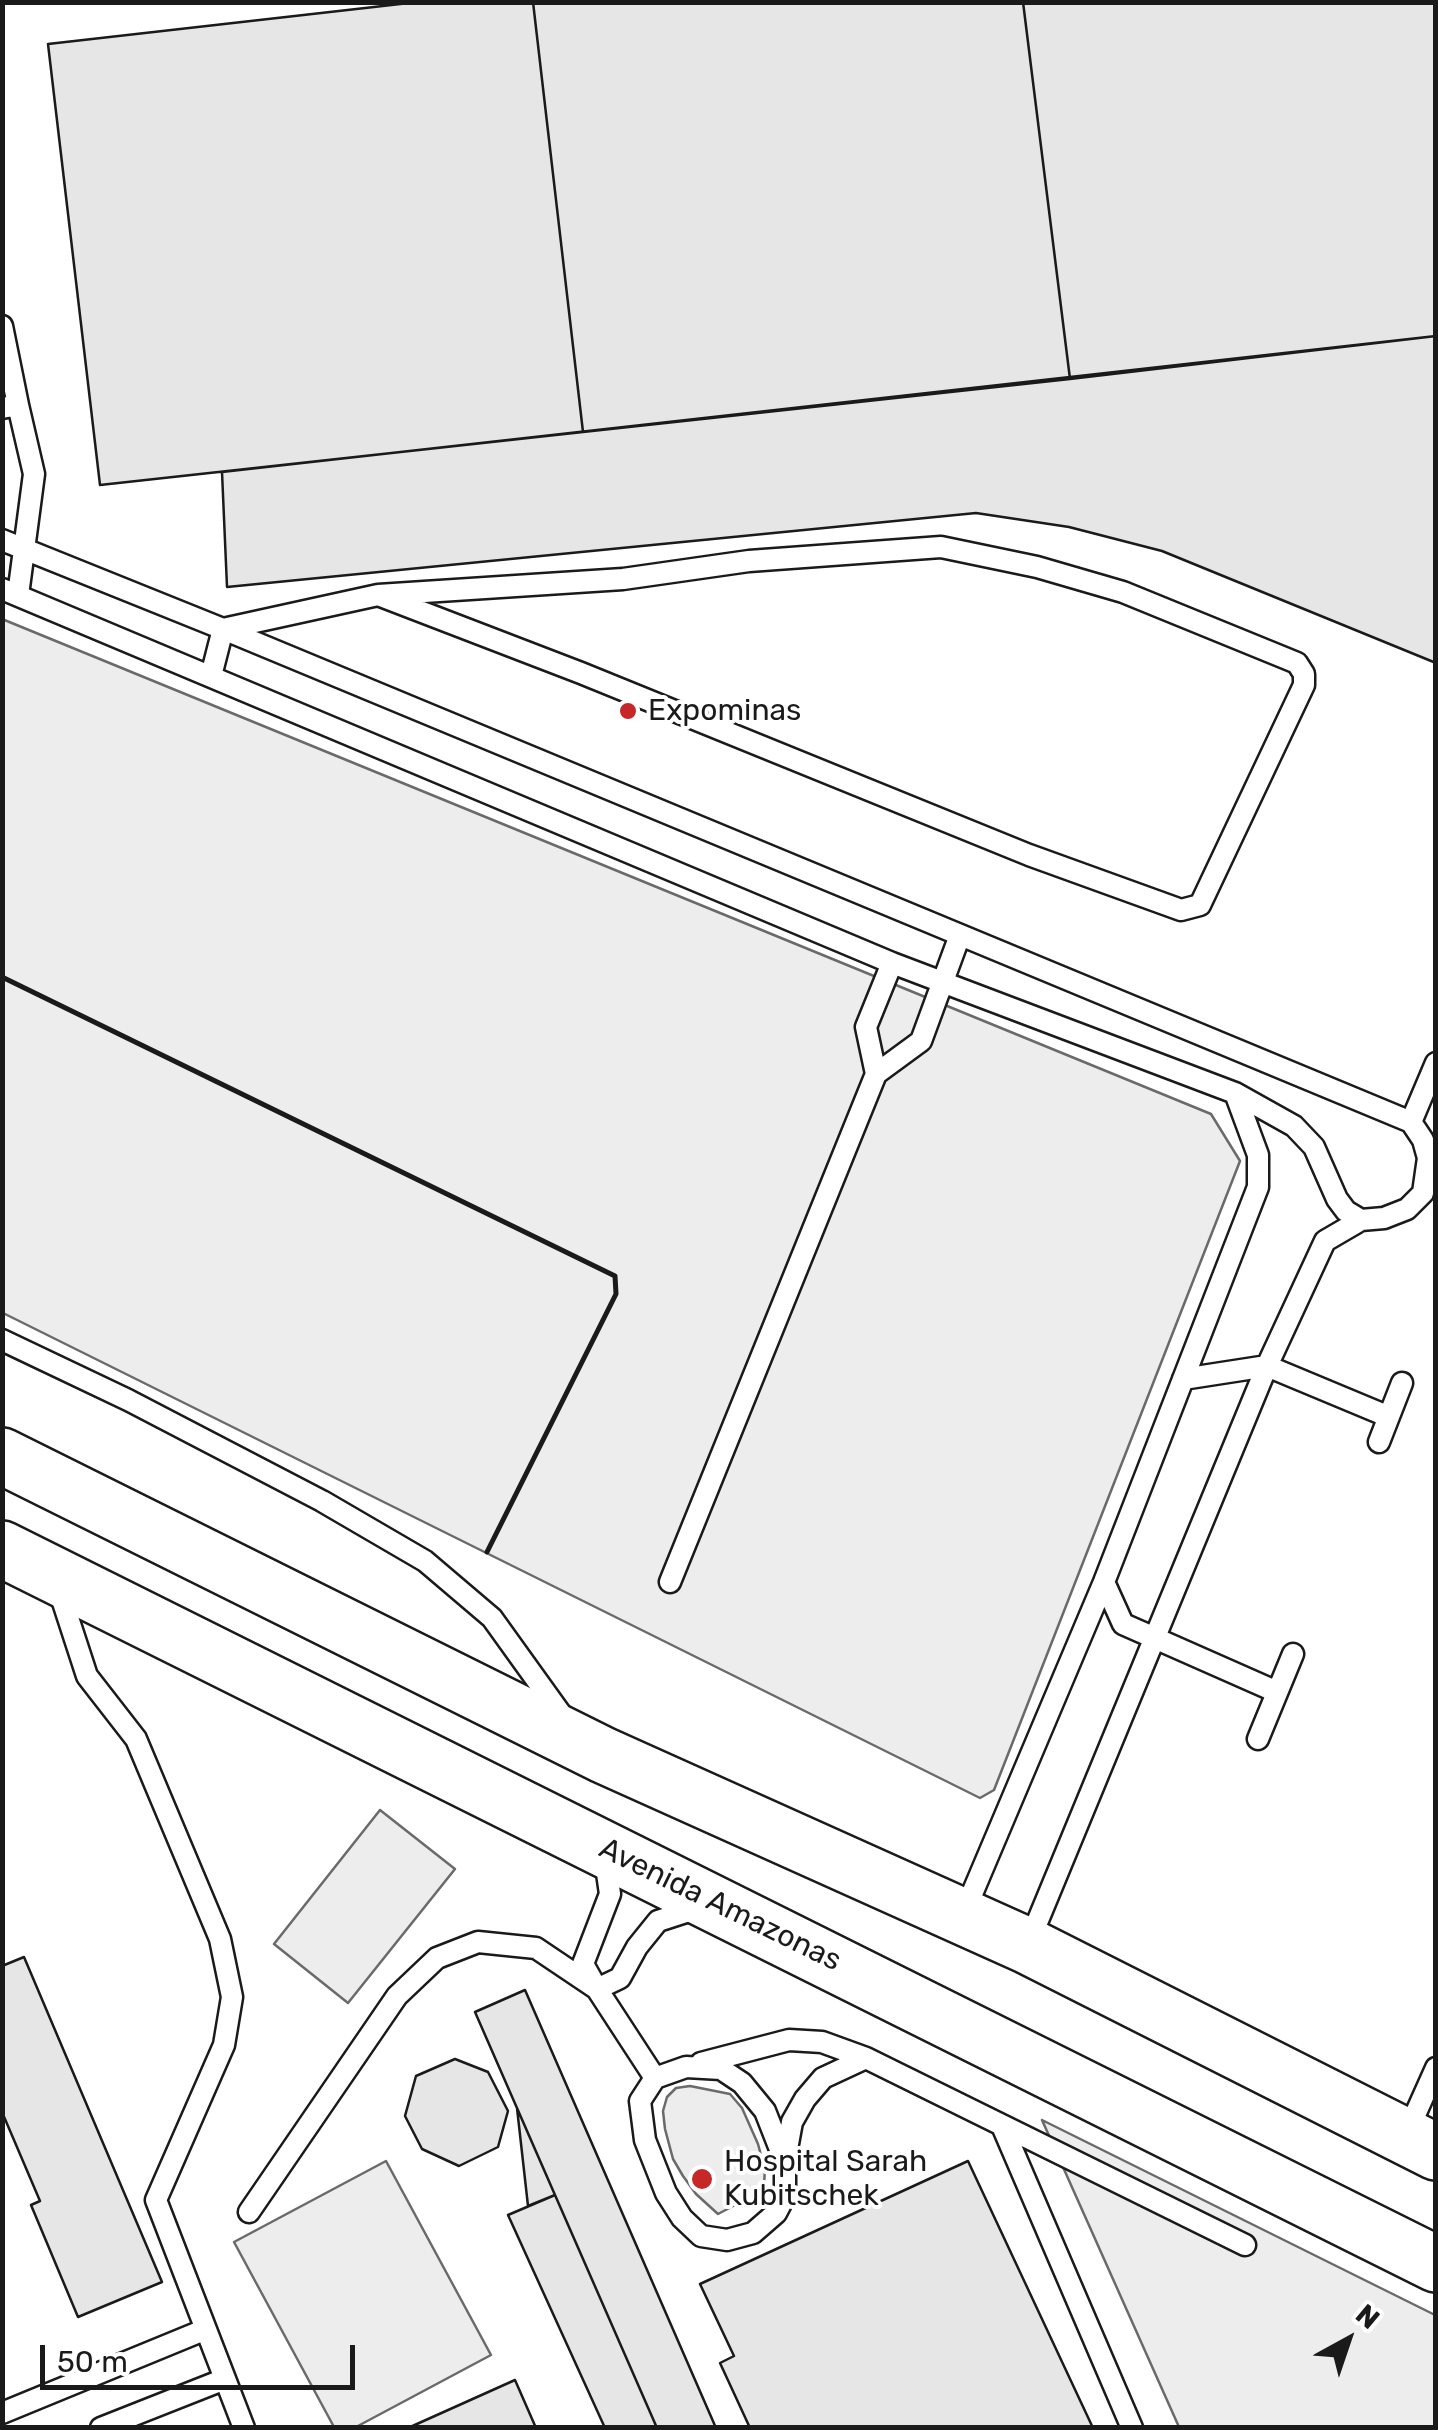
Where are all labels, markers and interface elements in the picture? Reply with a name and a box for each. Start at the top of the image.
place label: Expominas [648,693,801,729]
marker: Expominas [617,700,639,722]
street label: Avenida Amazonas [593,1831,847,1979]
place label: Hospital Sarah Kubitschek [724,2144,927,2214]
marker: Hospital Sarah Kubitschek [689,2166,715,2192]
north arrow [1298,2290,1398,2390]
text: N [1349,2298,1386,2336]
scale bar [45,2325,360,2387]
text: 50 m [57,2344,128,2380]

